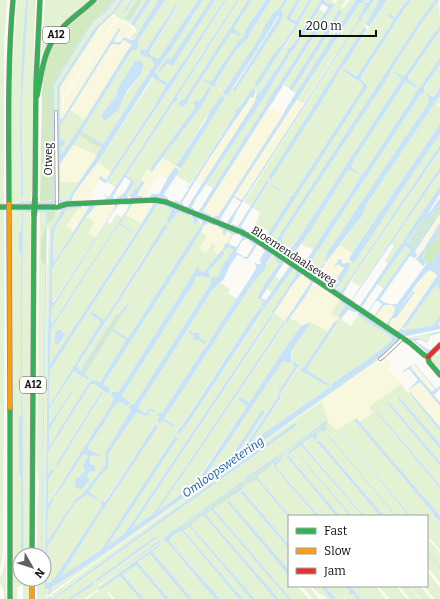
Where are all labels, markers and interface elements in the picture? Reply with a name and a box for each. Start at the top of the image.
scale bar [300,12,376,38]
text: 200 m [306,19,342,33]
road number: A12 [43,27,69,43]
street label: Otweg [42,143,55,175]
street label: Bloemendaalseweg [249,223,339,289]
road number: A12 [20,377,46,393]
water label: Omloopswetering [180,434,267,500]
legend [288,515,428,587]
text: Fast [324,524,348,538]
text: Slow [324,544,351,558]
north arrow [12,547,52,587]
text: Jam [323,564,346,578]
text: N [31,566,47,581]

